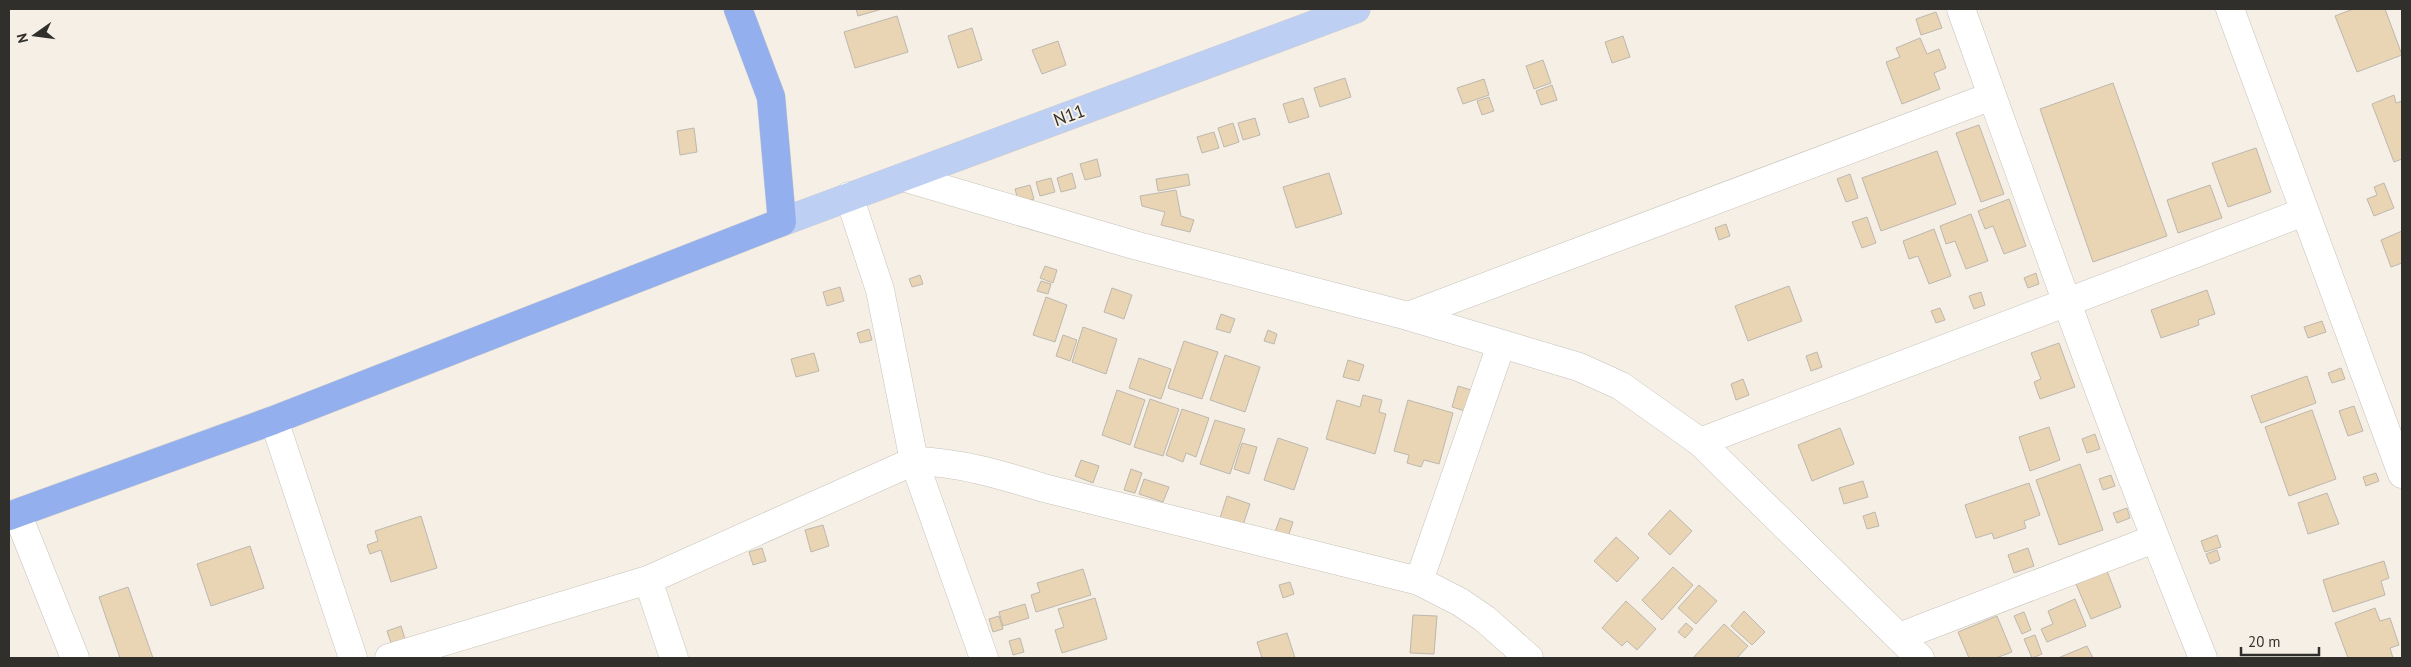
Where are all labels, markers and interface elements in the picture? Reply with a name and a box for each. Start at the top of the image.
north arrow [10,10,60,60]
text: N [13,32,32,45]
street label: N11 [1050,99,1088,131]
scale bar [2241,624,2318,656]
text: 20 m [2248,632,2281,651]

